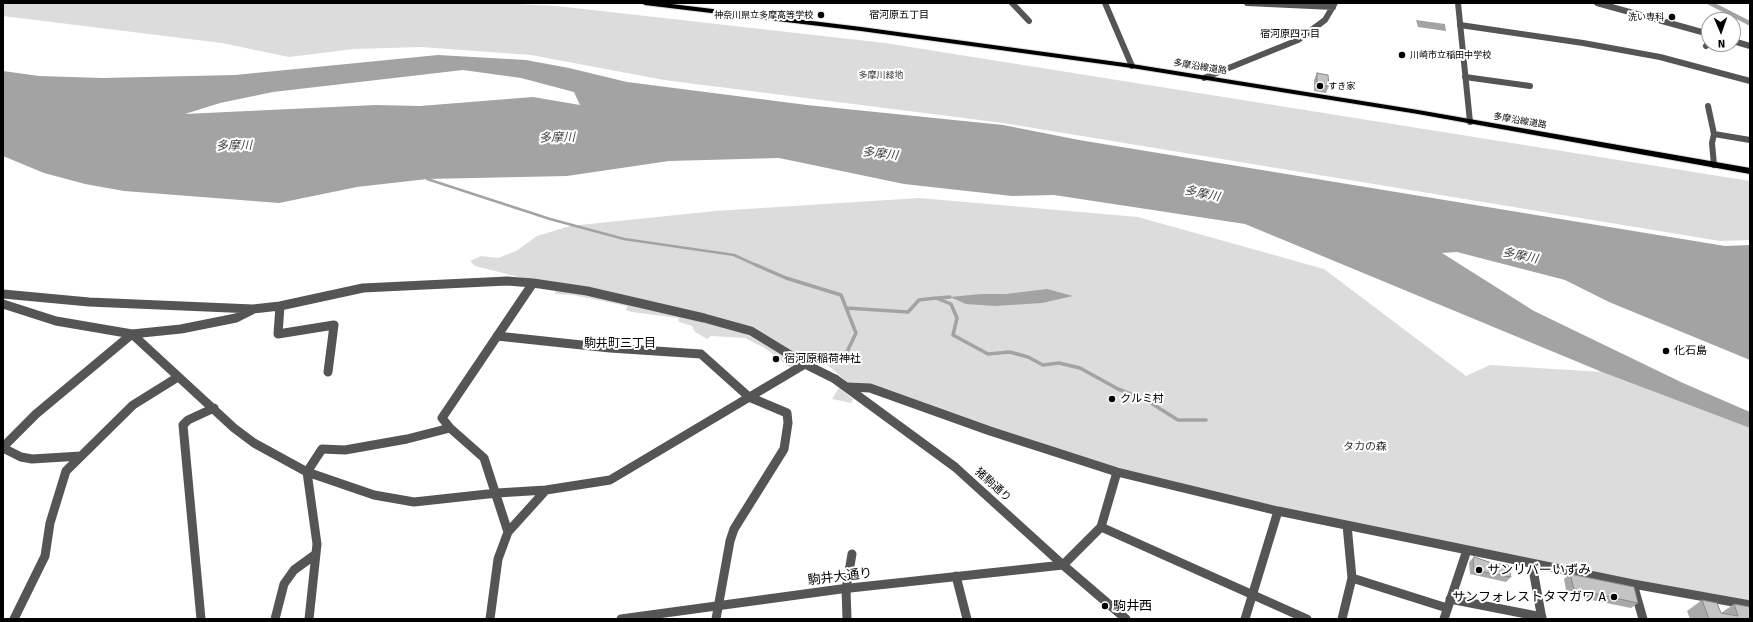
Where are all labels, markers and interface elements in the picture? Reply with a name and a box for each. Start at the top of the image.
district label: 宿河原五丁目 [869,9,929,21]
place label: 神奈川県立多摩高等学校 [714,10,813,20]
marker: 神奈川県立多摩高等学校 [816,10,826,20]
place label: 洗い専科 [1628,12,1664,22]
marker: 洗い専科 [1667,12,1677,22]
north arrow [1701,12,1741,52]
district label: 宿河原四丁目 [1260,28,1320,40]
text: N [1718,37,1725,50]
marker: 川崎市立稲田中学校 [1397,50,1407,60]
place label: 川崎市立稲田中学校 [1410,50,1491,60]
street label: 多摩沿線道路 [1172,57,1228,77]
park label: 多摩川緑地 [859,70,903,80]
marker: すき家 [1315,81,1325,91]
place label: すき家 [1328,81,1355,91]
street label: 多摩沿線道路 [1492,111,1548,131]
water label: 多摩川 [539,130,575,146]
water label: 多摩川 [216,138,252,154]
water label: 多摩川 [861,145,899,163]
water label: 多摩川 [1183,183,1221,205]
water label: 多摩川 [1501,245,1539,267]
district label: 駒井町三丁目 [584,337,656,351]
place label: 化石島 [1674,344,1707,358]
marker: 化石島 [1661,346,1671,356]
place label: 宿河原稲荷神社 [784,352,861,366]
marker: 宿河原稲荷神社 [771,354,781,364]
place label: クルミ村 [1120,392,1164,406]
marker: クルミ村 [1107,394,1117,404]
park label: タカの森 [1343,440,1387,454]
street label: 猪駒通り [972,465,1014,505]
place label: サンリバーいずみ [1487,562,1591,578]
street label: 駒井大通り [807,565,873,589]
marker: サンリバーいずみ [1474,565,1484,575]
place label: サンフォレストタマガワ A [1452,589,1606,605]
marker: サンフォレストタマガワ A [1609,592,1619,602]
place label: 駒井西 [1113,598,1152,614]
marker: 駒井西 [1100,601,1110,611]

